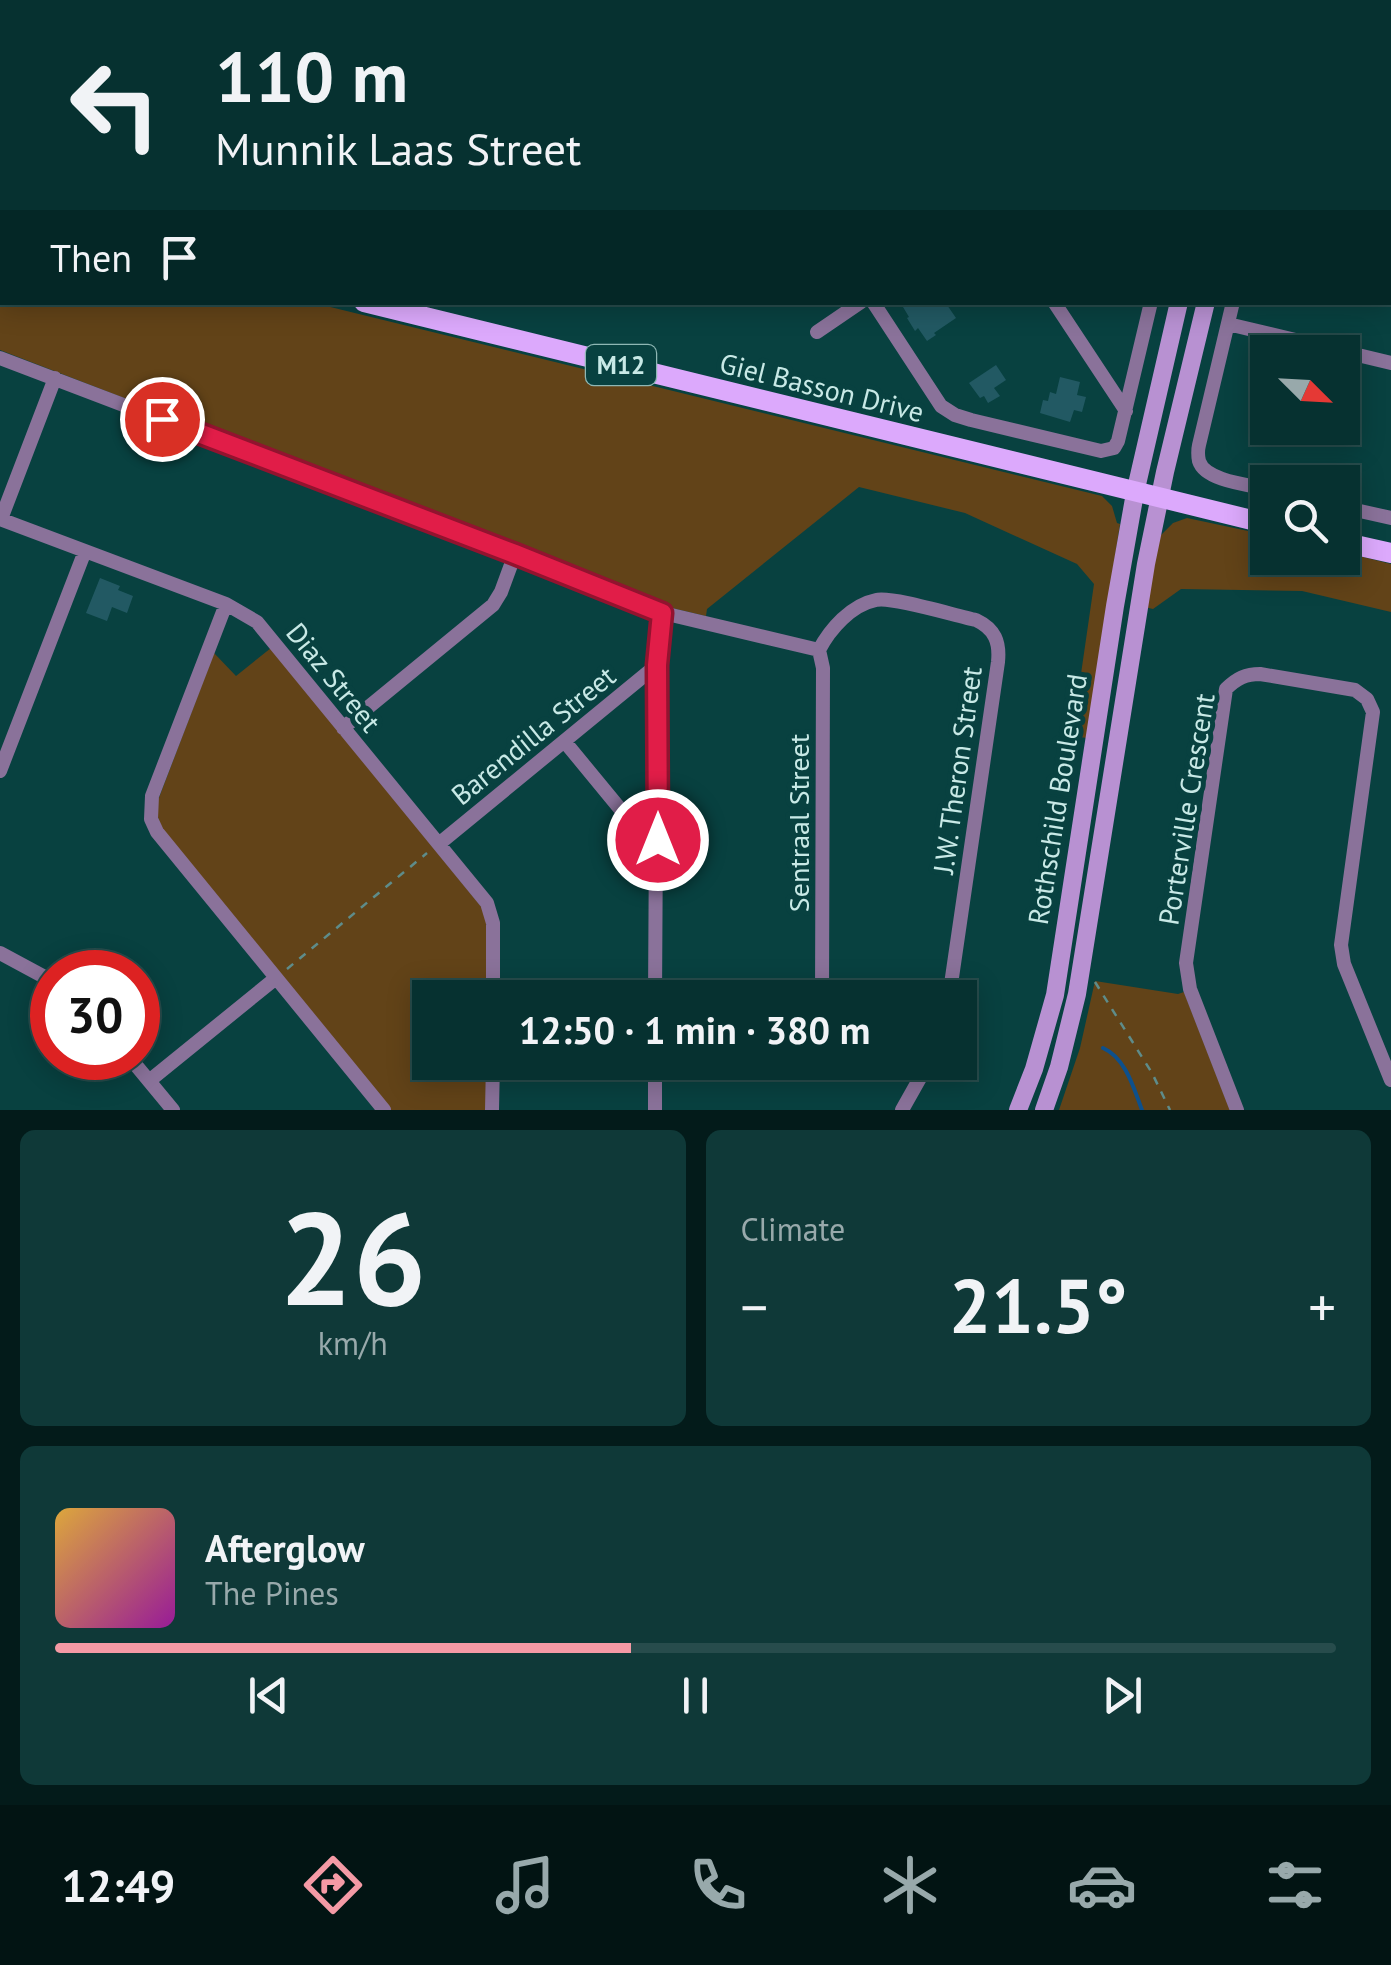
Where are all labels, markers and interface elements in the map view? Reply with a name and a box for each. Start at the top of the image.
text: 110 m [215,31,408,121]
icon: left [50,40,180,170]
text: Munnik Laas Street [215,119,581,177]
icon: arrive [152,230,207,285]
text: Then [50,233,132,282]
north arrow [1250,335,1360,445]
map controls [1250,335,1360,575]
street label: Giel Basson Drive [716,344,928,430]
road number: M12 [586,345,656,385]
pin [120,377,205,462]
icon: arrive [135,392,190,447]
button: search [1250,465,1360,575]
street label: Diaz Street [279,615,390,740]
street label: Barendilla Street [443,657,623,813]
street label: J.W. Theron Street [924,664,990,877]
street label: Rothschild Boulevard [1019,671,1095,927]
street label: Porterville Crescent [1149,690,1223,927]
street label: Sentraal Street [780,733,817,912]
position arrow [606,788,710,892]
speed limit sign: 30 [30,950,160,1080]
text: 12:50 · 1 min · 380 m [519,1005,870,1054]
text: 26 [279,1173,426,1341]
text: Climate [741,1208,845,1250]
text: 21.5° [949,1257,1128,1354]
text: − [741,1271,768,1342]
text: + [1308,1271,1336,1342]
text: km/h [318,1322,388,1364]
text: Afterglow [205,1523,365,1572]
text: The Pines [205,1572,339,1614]
icon: previous [241,1668,296,1723]
icon: pause [668,1668,723,1723]
icon: next [1095,1668,1150,1723]
icon: directions [298,1850,368,1920]
icon: music [490,1850,560,1920]
icon: phone [683,1850,753,1920]
icon: climate [875,1850,945,1920]
icon: car [1067,1850,1137,1920]
icon: filters [1260,1850,1330,1920]
text: 12:49 [61,1856,175,1914]

